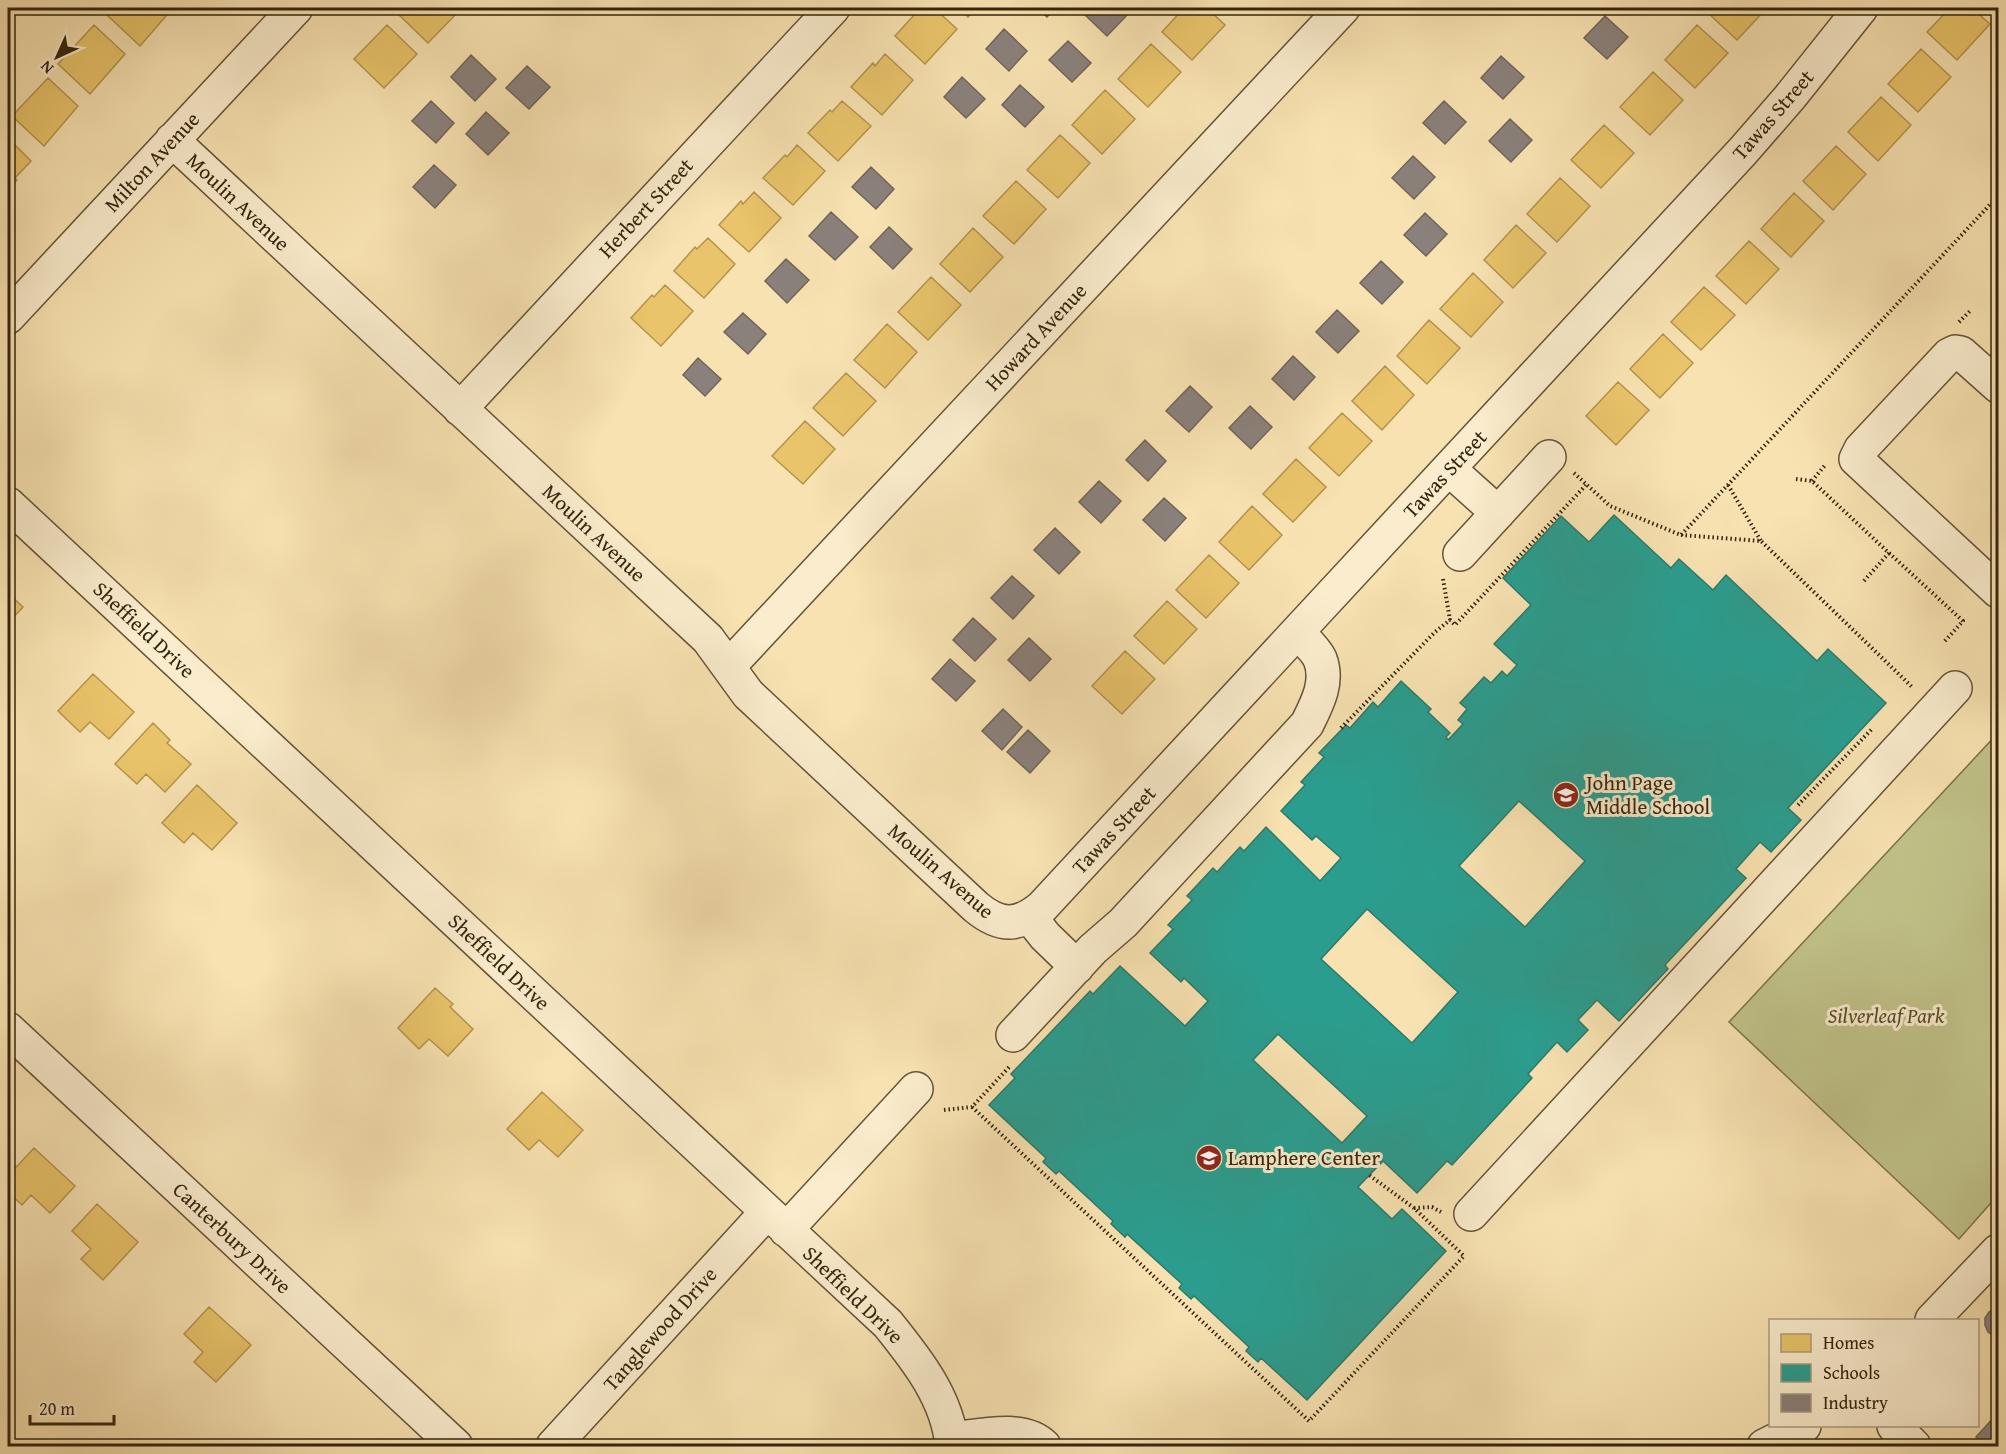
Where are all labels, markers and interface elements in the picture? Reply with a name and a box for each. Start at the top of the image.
north arrow [27,27,87,87]
text: N [34,55,59,80]
street label: Tawas Street [1724,62,1821,167]
street label: Milton Avenue [97,104,207,219]
street label: Moulin Avenue [179,145,297,258]
street label: Herbert Street [591,150,701,265]
street label: Howard Avenue [977,276,1094,398]
street label: Tawas Street [1395,422,1494,525]
street label: Moulin Avenue [535,476,653,589]
street label: Sheffield Drive [86,574,203,685]
place label: John Page Middle School [1583,767,1710,822]
street label: Tawas Street [1064,778,1163,881]
school or university icon: John Page Middle School [1551,780,1581,810]
street label: Moulin Avenue [881,816,1001,926]
street label: Sheffield Drive [441,906,558,1017]
park label: Silverleaf Park [1828,1000,1945,1031]
place label: Lamphere Center [1228,1142,1380,1173]
school or university icon: Lamphere Center [1194,1143,1224,1173]
street label: Canterbury Drive [166,1174,299,1301]
street label: Sheffield Drive [796,1238,911,1351]
street label: Tanglewood Drive [595,1260,724,1398]
legend [1769,1319,1979,1427]
text: Homes [1823,1329,1874,1356]
text: Schools [1823,1359,1880,1386]
scale bar [30,1388,114,1426]
text: Industry [1823,1389,1888,1416]
text: 20 m [39,1395,75,1422]

